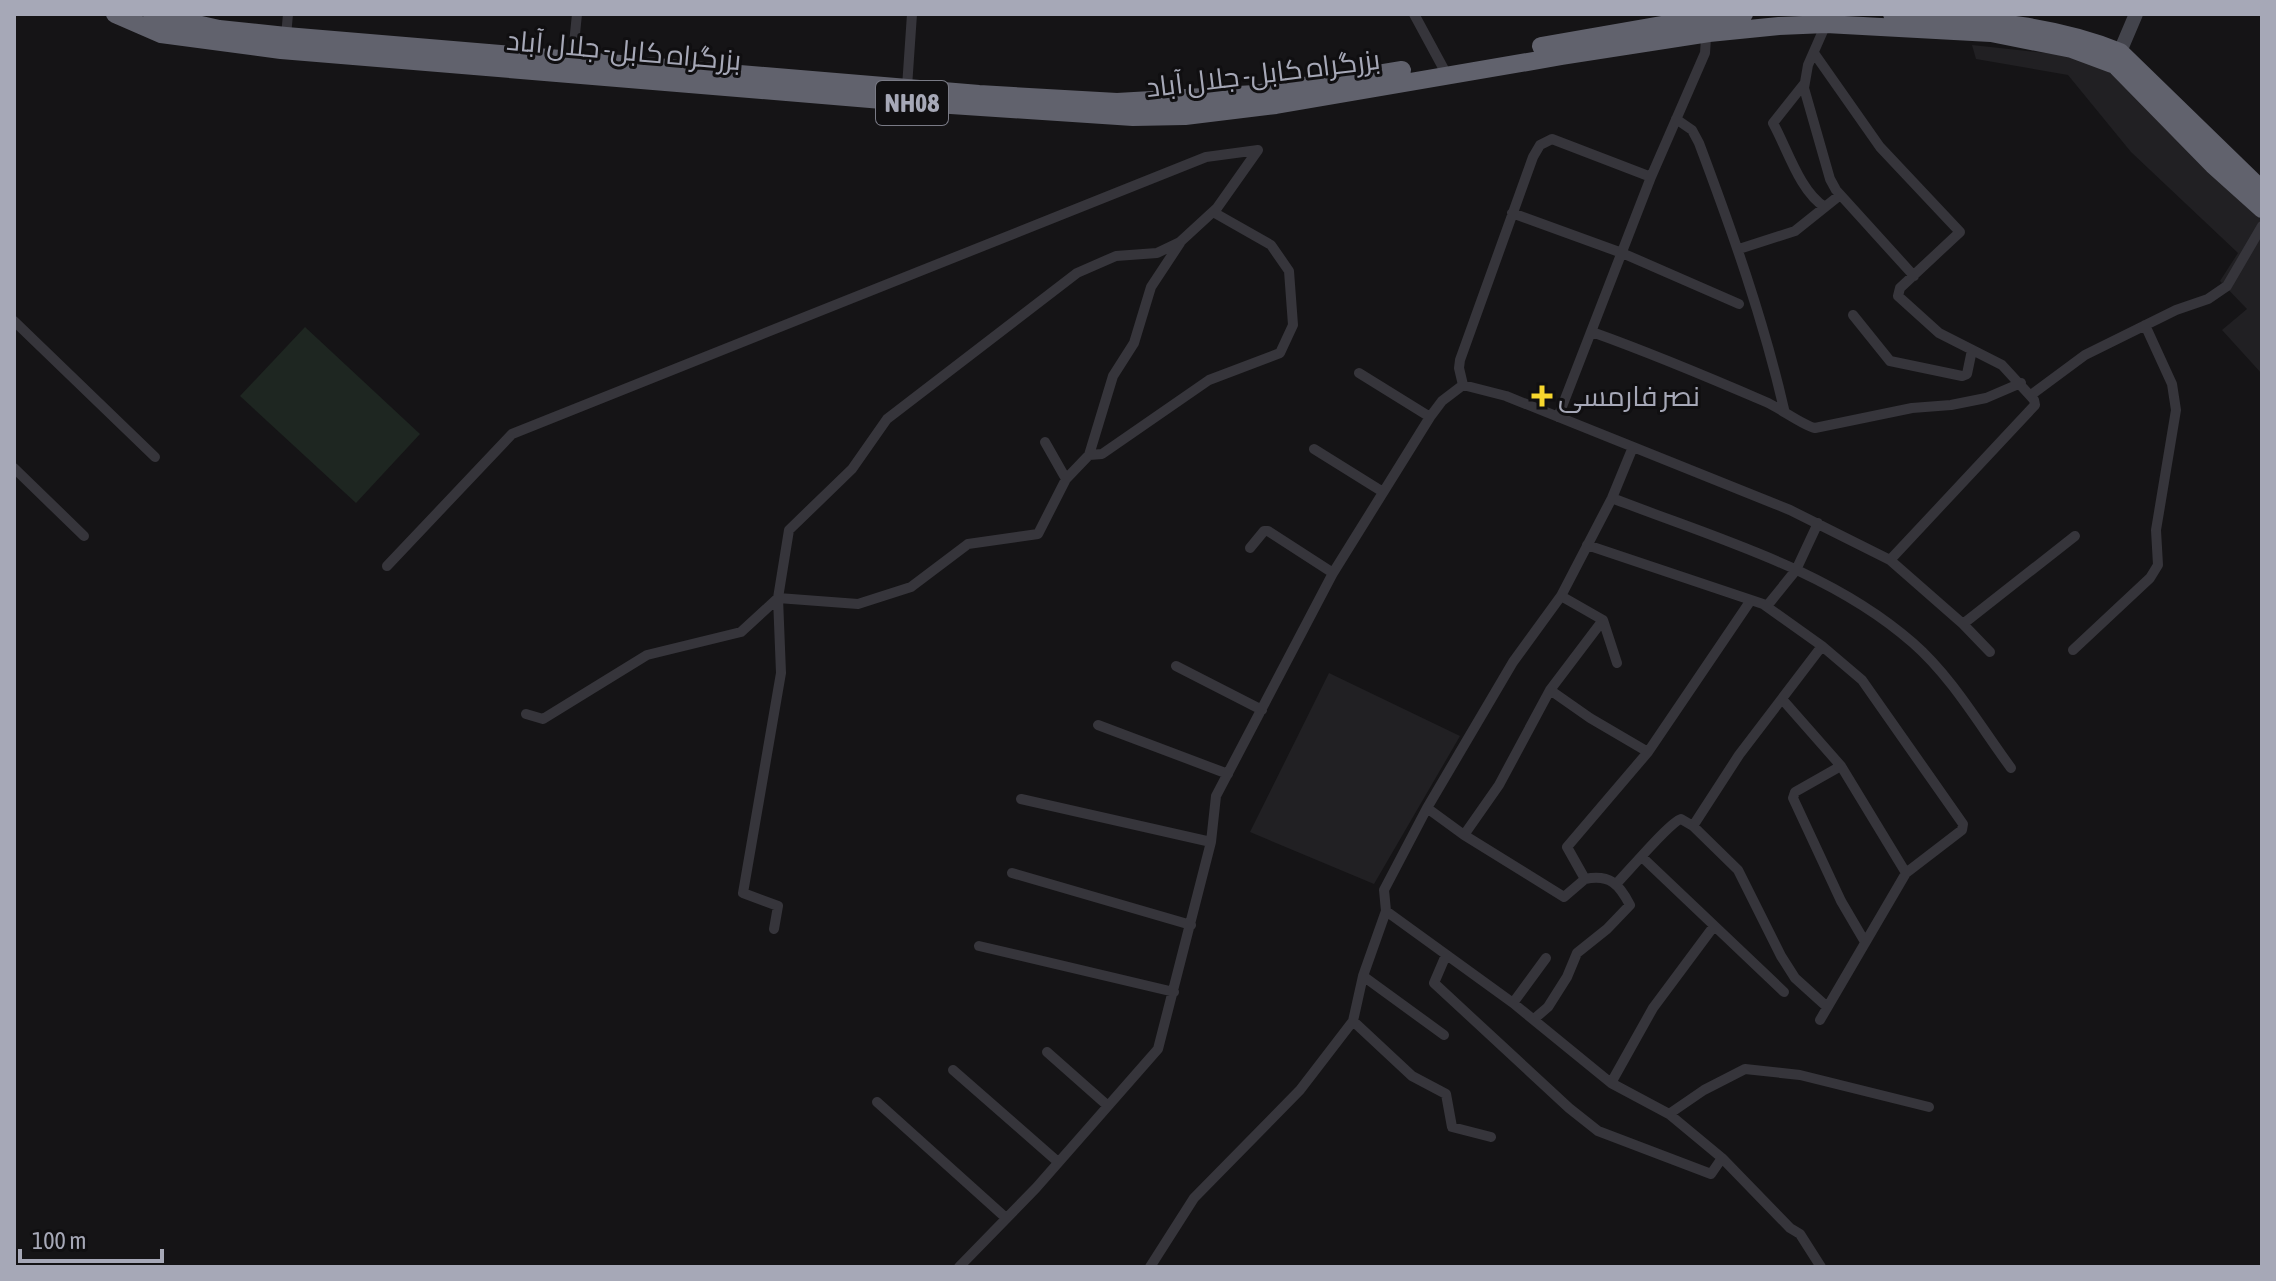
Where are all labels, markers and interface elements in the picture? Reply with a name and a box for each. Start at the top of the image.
street label: بزرگراه کابل- جلال آباد [505,24,743,77]
street label: بزرگراه کابل- جلال آباد [1144,43,1382,104]
road number: NH08 [876,81,948,125]
place label: نصر فارمسی [1558,380,1700,413]
marker: نصر فارمسی [1533,387,1551,405]
scale bar [20,1213,162,1263]
text: 100 m [32,1227,86,1254]

